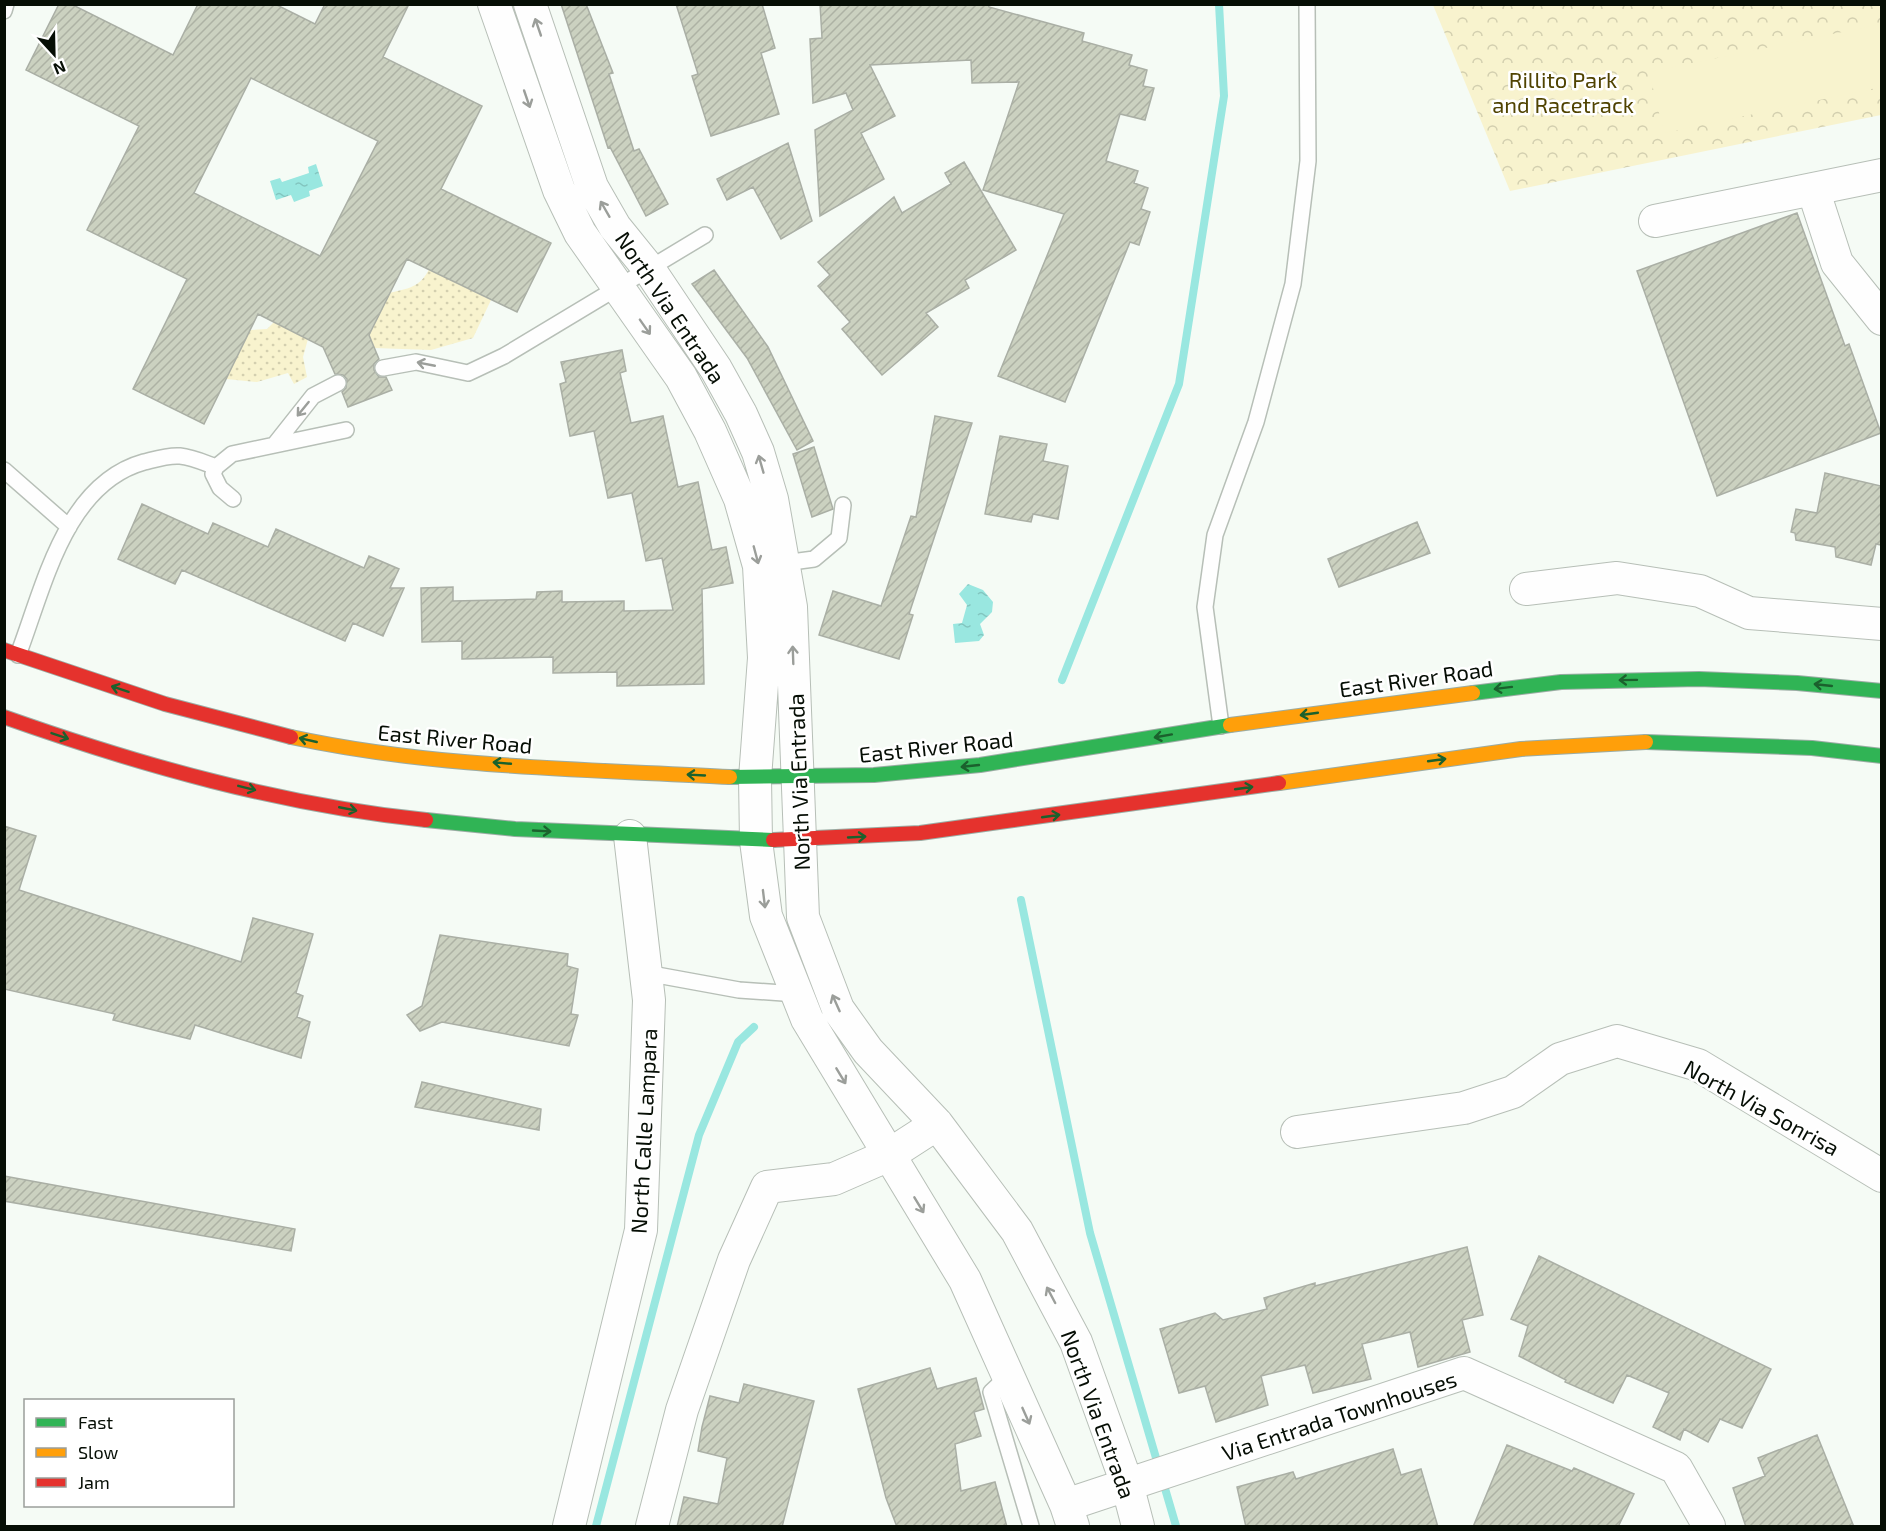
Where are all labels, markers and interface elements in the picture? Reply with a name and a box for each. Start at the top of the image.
one-way arrow [531,18,542,37]
north arrow [24,24,84,84]
text: N [51,57,69,79]
park label: Rillito Park and Racetrack [1492,66,1634,117]
one-way arrow [522,90,533,108]
one-way arrow [599,201,611,218]
street label: North Via Entrada [611,226,731,388]
one-way arrow [639,318,651,334]
one-way arrow [416,358,436,369]
one-way arrow [296,401,310,416]
one-way arrow [755,455,766,474]
one-way arrow [750,545,762,564]
one-way arrow [788,646,799,666]
street label: East River Road [1337,654,1495,702]
one-way arrow [1619,675,1639,686]
one-way arrow [1814,679,1834,690]
one-way arrow [111,683,130,694]
one-way arrow [1493,683,1513,694]
street label: North Via Entrada [782,693,814,871]
one-way arrow [1300,709,1320,720]
street label: East River Road [377,718,533,758]
street label: East River Road [857,725,1015,767]
one-way arrow [1154,731,1174,742]
one-way arrow [50,732,69,743]
one-way arrow [299,734,318,746]
one-way arrow [1426,755,1446,766]
one-way arrow [492,757,512,768]
one-way arrow [961,761,981,772]
one-way arrow [687,769,707,780]
one-way arrow [1233,782,1253,793]
one-way arrow [238,783,257,795]
one-way arrow [338,804,358,815]
one-way arrow [1040,811,1060,822]
one-way arrow [531,826,551,837]
one-way arrow [847,832,866,843]
one-way arrow [759,888,770,908]
one-way arrow [830,994,841,1012]
street label: North Calle Lampara [625,1028,661,1234]
street label: North Via Sonrisa [1680,1054,1844,1160]
one-way arrow [836,1067,848,1084]
one-way arrow [914,1196,926,1213]
one-way arrow [1045,1287,1056,1305]
street label: North Via Entrada [1056,1326,1142,1502]
street label: Via Entrada Townhouses [1219,1365,1459,1465]
legend [24,1399,234,1507]
one-way arrow [1022,1407,1033,1425]
text: Fast [78,1411,113,1433]
text: Slow [78,1441,119,1463]
text: Jam [78,1471,110,1493]

